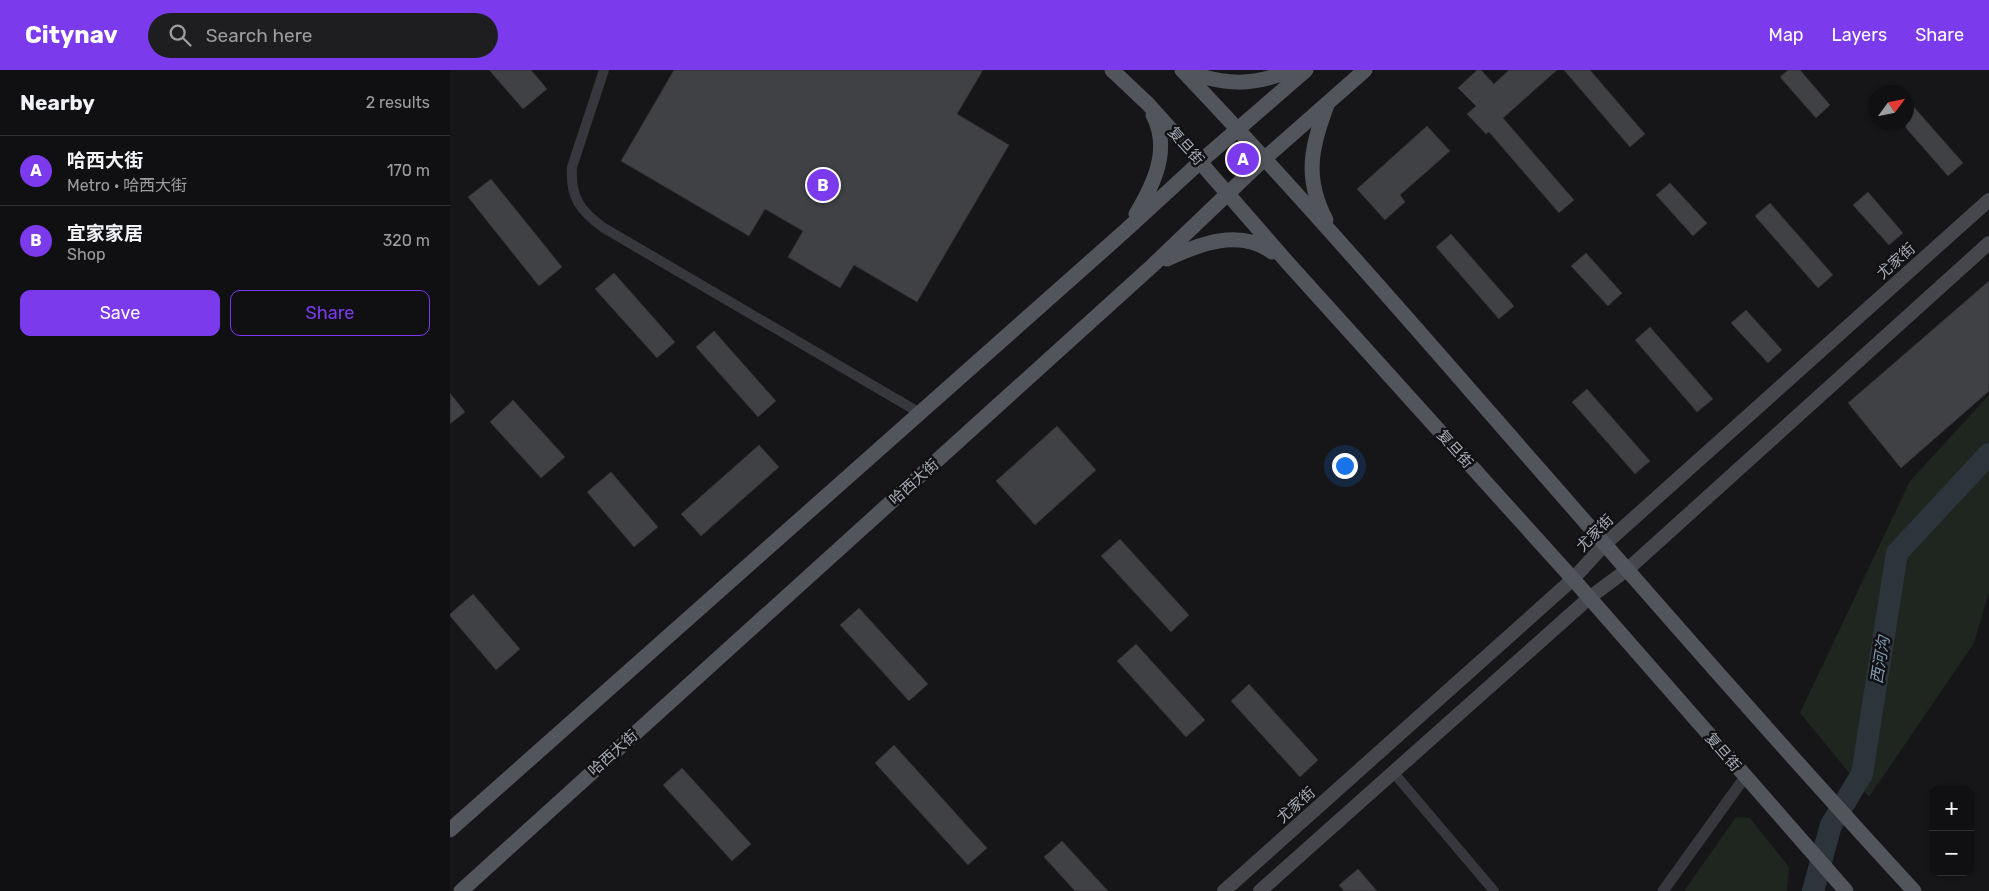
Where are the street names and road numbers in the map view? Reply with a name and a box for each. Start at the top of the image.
street label: 复旦街 [1164,123,1208,169]
street label: 尤家街 [1873,239,1919,283]
street label: 复旦街 [1433,426,1477,472]
street label: 哈西大街 [886,455,942,509]
street label: 尤家街 [1573,511,1617,555]
street label: 哈西大街 [585,726,641,780]
street label: 复旦街 [1701,729,1745,775]
street label: 尤家街 [1273,783,1319,827]

